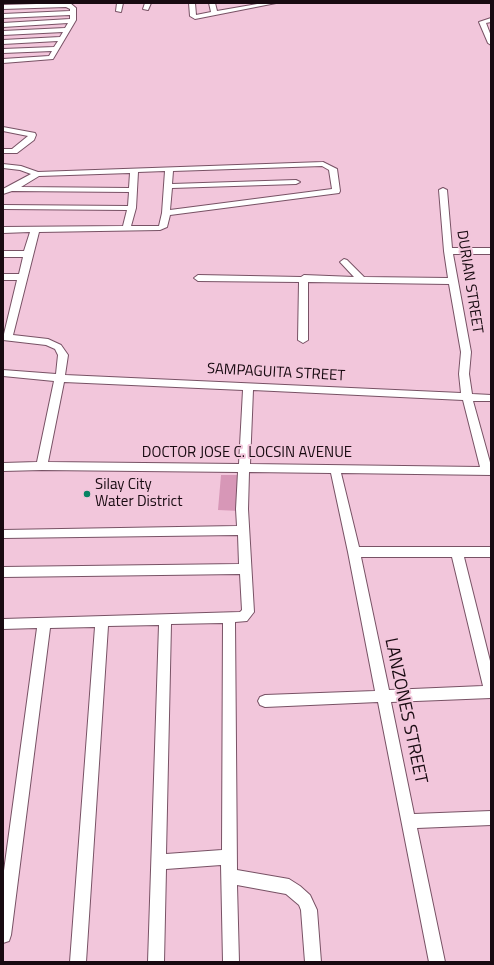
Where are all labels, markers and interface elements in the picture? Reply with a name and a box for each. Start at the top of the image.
street label: DURIAN STREET [452,229,486,335]
street label: SAMPAGUITA STREET [206,360,346,386]
street label: DOCTOR JOSE C. LOCSIN AVENUE [142,444,352,462]
place label: Silay City Water District [95,476,182,511]
marker: Silay City Water District [82,489,92,499]
street label: LANZONES STREET [379,636,431,786]

